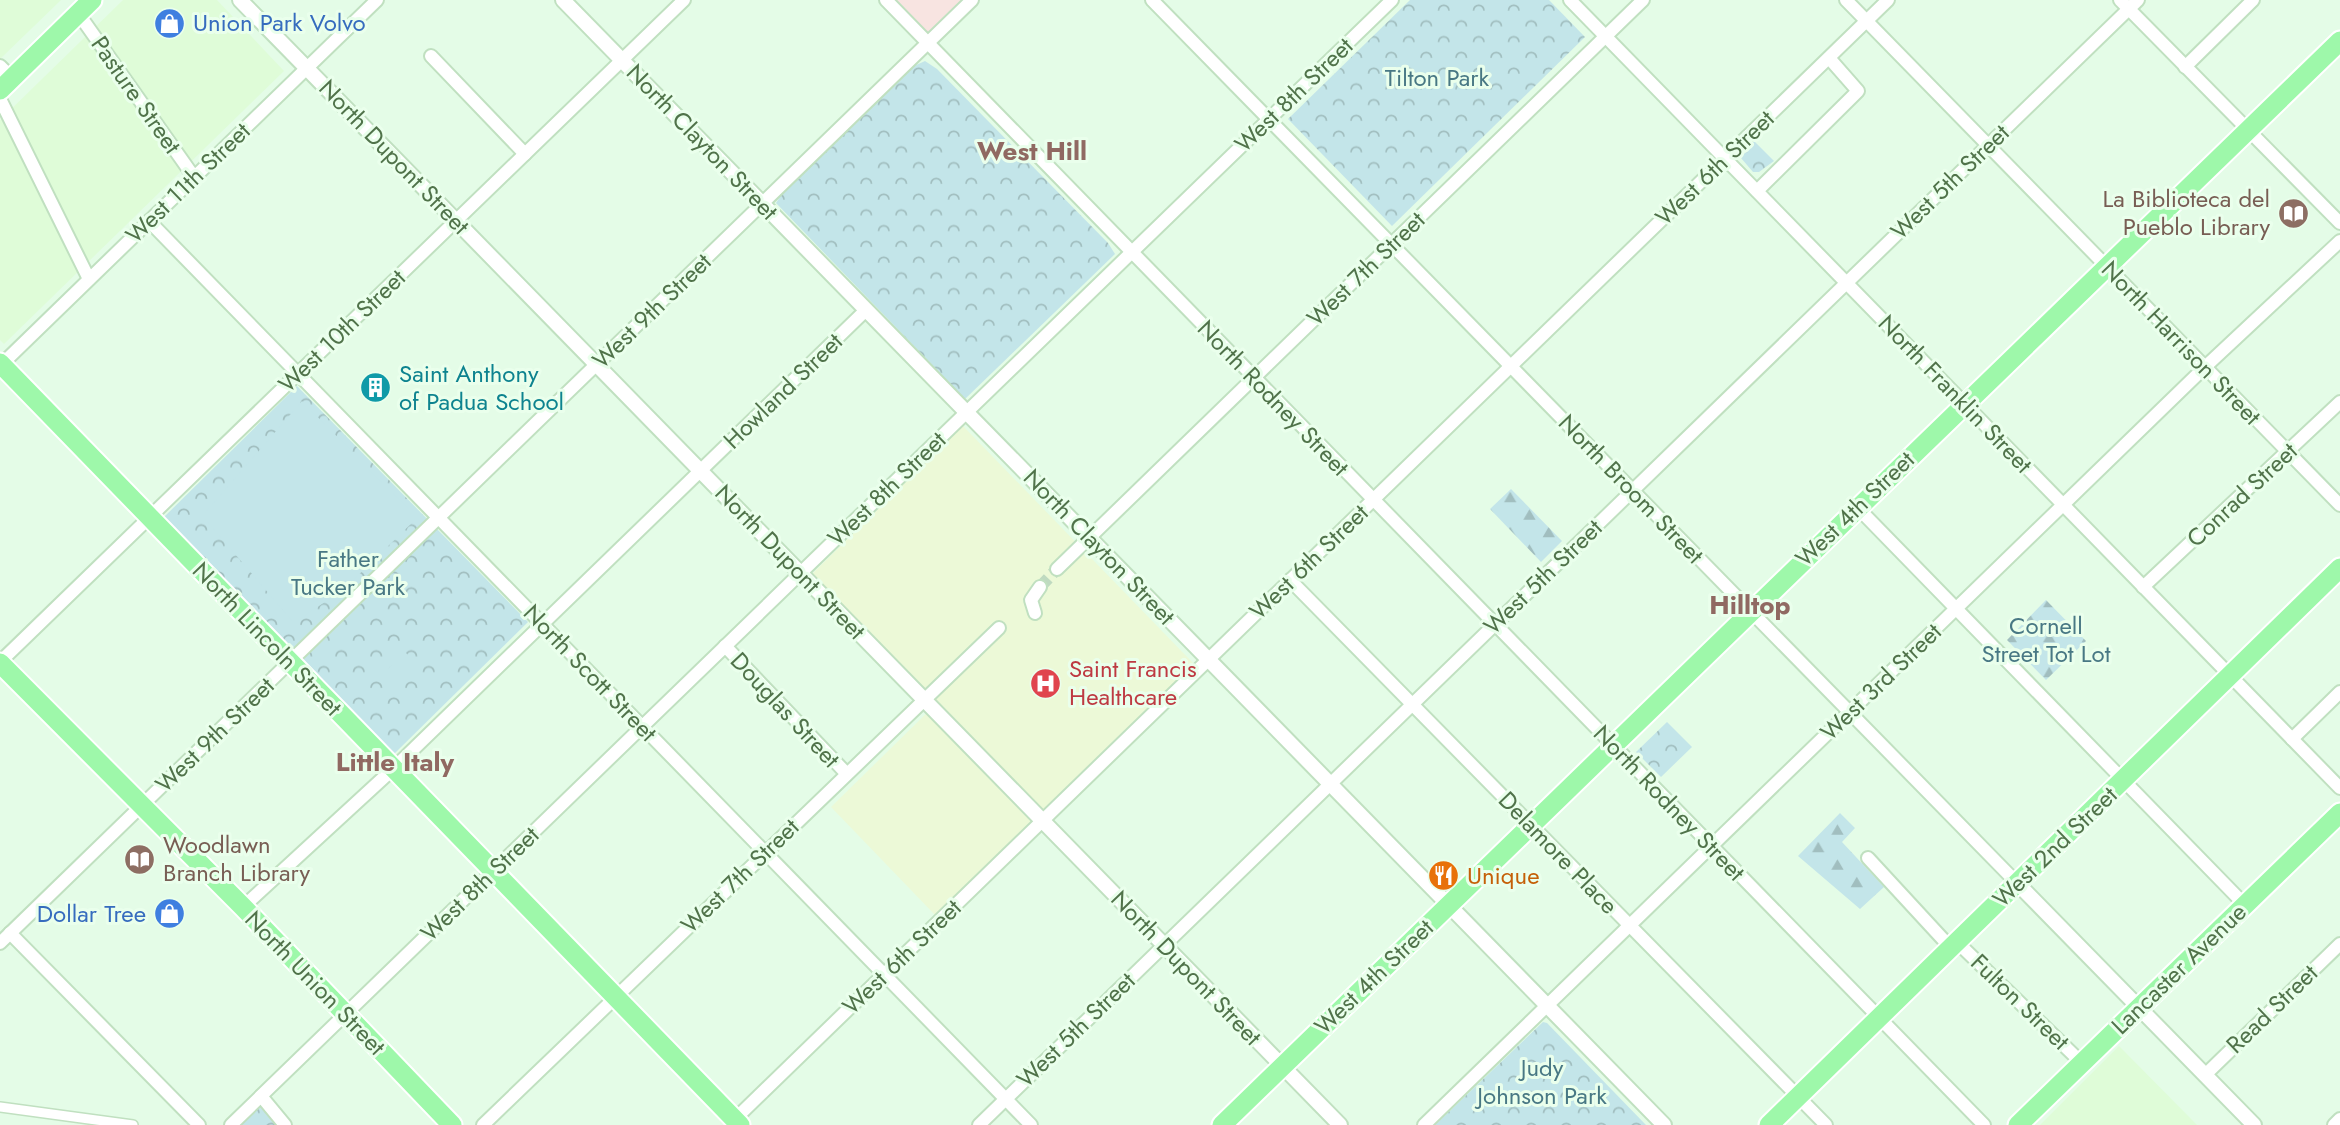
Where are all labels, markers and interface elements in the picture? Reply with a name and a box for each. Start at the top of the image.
place label: Union Park Volvo [193,5,366,40]
shop icon: Union Park Volvo [153,6,187,40]
street label: Pasture Street [83,29,190,161]
street label: West 8th Street [1227,29,1361,160]
street label: North Clayton Street [618,56,786,228]
park label: Tilton Park [1385,60,1490,95]
street label: North Dupont Street [311,71,478,242]
street label: West 6th Street [1647,102,1782,234]
street label: West 11th Street [117,114,258,251]
street label: West 5th Street [1882,116,2017,247]
district label: West Hill [977,132,1087,170]
place label: La Biblioteca del Pueblo Library [2102,181,2270,244]
library icon: La Biblioteca del Pueblo Library [2276,196,2310,230]
street label: West 7th Street [1299,203,1433,334]
street label: West 9th Street [584,245,719,377]
street label: North Harrison Street [2093,253,2269,433]
street label: West 10th Street [270,261,413,400]
street label: North Franklin Street [1870,306,2041,481]
street label: North Rodney Street [1189,312,1357,484]
street label: Howland Street [715,324,850,457]
place label: Saint Anthony of Padua School [399,356,564,419]
building icon: Saint Anthony of Padua School [359,371,393,405]
street label: North Broom Street [1551,406,1712,572]
street label: West 8th Street [820,423,954,554]
street label: Conrad Street [2179,434,2305,555]
street label: West 4th Street [1787,443,1922,575]
street label: North Clayton Street [1015,461,1183,633]
street label: North Dupont Street [707,476,874,647]
street label: West 6th Street [1241,496,1376,628]
street label: West 5th Street [1475,511,1610,642]
park label: Father Tucker Park [291,541,405,604]
street label: North Lincoln Street [185,554,350,724]
district label: Hilltop [1709,586,1791,624]
street label: North Scott Street [516,596,665,749]
park label: Cornell Street Tot Lot [1982,608,2111,671]
street label: West 3rd Street [1812,615,1949,749]
street label: Douglas Street [722,644,848,775]
place label: Saint Francis Healthcare [1069,651,1197,714]
hospital icon: Saint Francis Healthcare [1029,666,1063,700]
street label: West 9th Street [147,669,282,801]
street label: North Rodney Street [1585,717,1753,889]
district label: Little Italy [336,743,455,781]
street label: West 2nd Street [1985,778,2125,915]
street label: Delamore Place [1491,783,1626,922]
street label: West 7th Street [673,810,807,941]
street label: West 8th Street [413,818,547,949]
place label: Woodlawn Branch Library [163,827,310,890]
library icon: Woodlawn Branch Library [123,842,157,876]
place label: Unique [1467,858,1540,893]
restaurant icon: Unique [1427,859,1461,893]
street label: North Dupont Street [1103,882,1270,1053]
street label: West 6th Street [834,891,969,1023]
street label: Lancaster Avenue [2103,895,2254,1042]
place label: Dollar Tree [37,896,146,931]
shop icon: Dollar Tree [152,897,186,931]
street label: North Union Street [237,902,394,1063]
street label: West 4th Street [1306,911,1441,1043]
street label: Fulton Street [1963,945,2078,1058]
street label: Read Street [2218,956,2326,1061]
street label: West 5th Street [1008,964,1143,1095]
park label: Judy Johnson Park [1474,1050,1607,1113]

